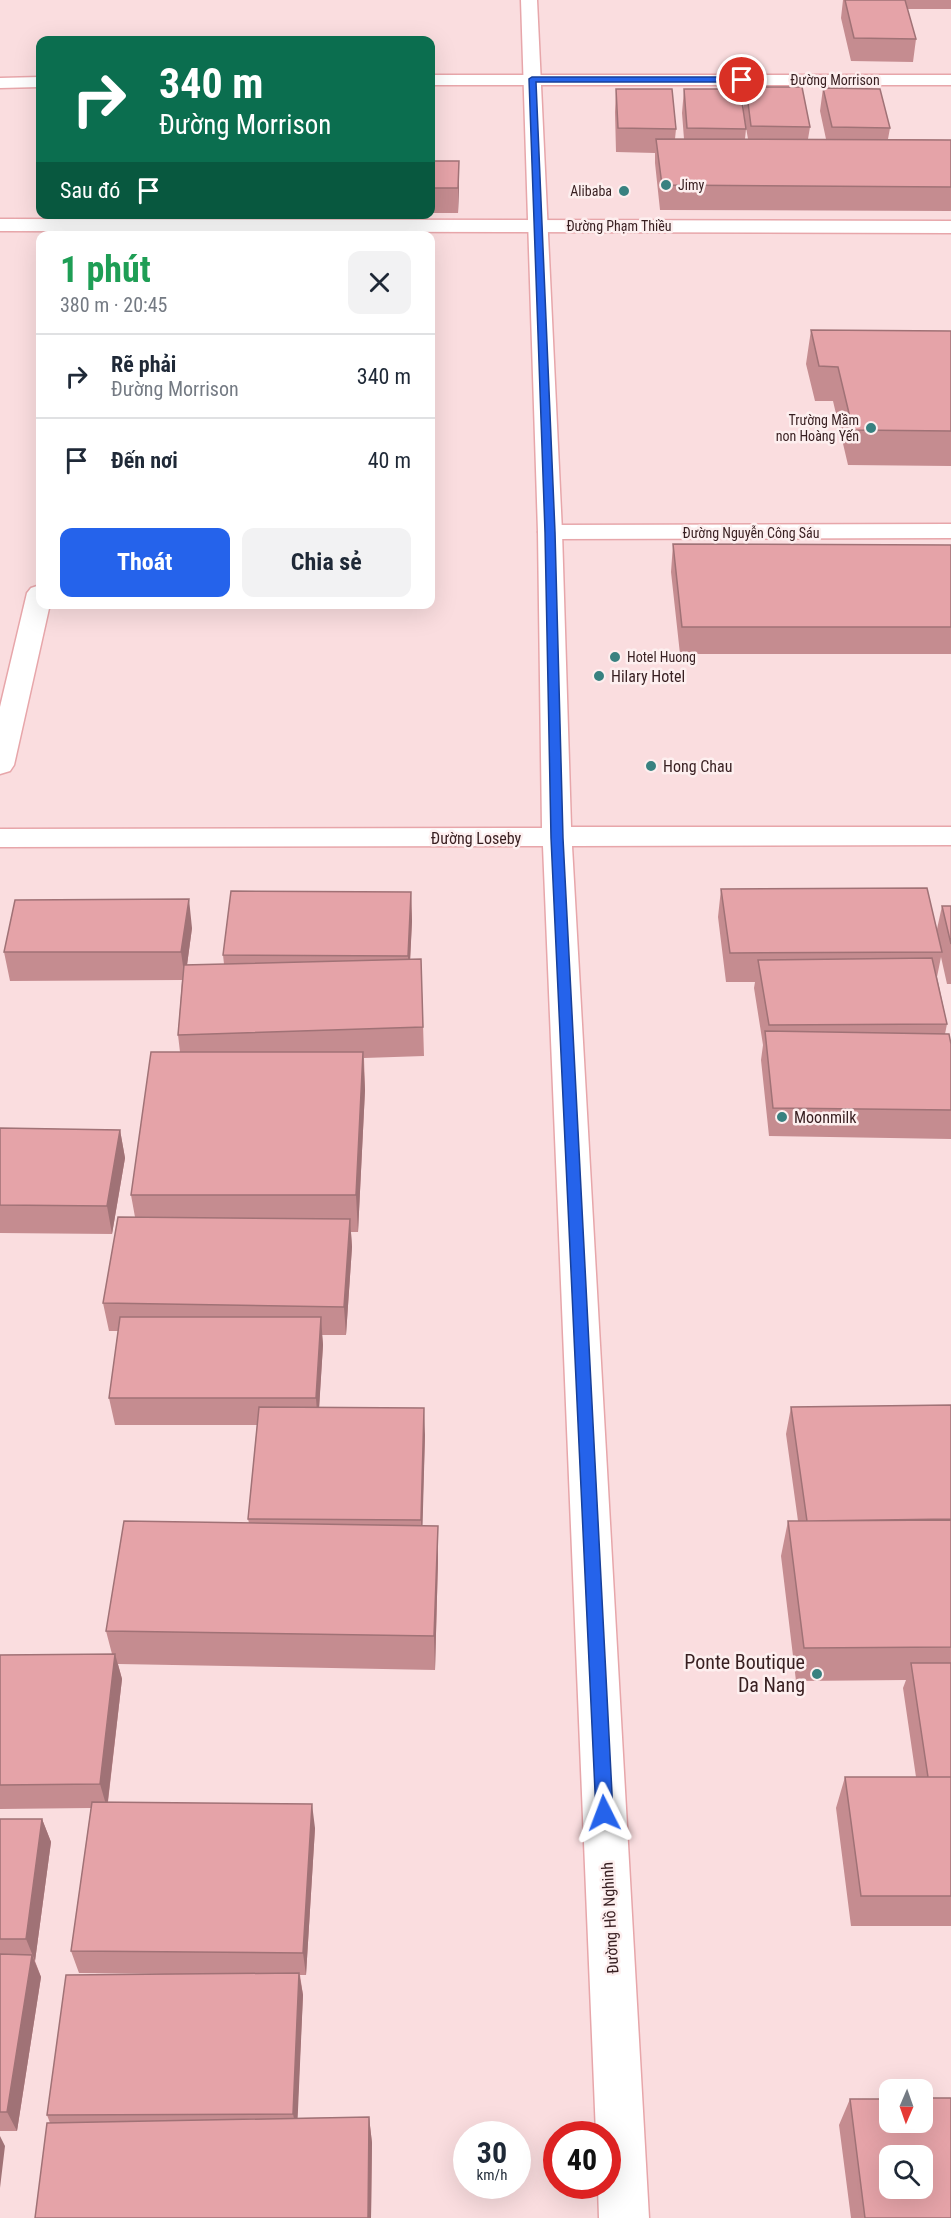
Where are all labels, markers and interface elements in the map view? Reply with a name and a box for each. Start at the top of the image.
pin [716,54,767,105]
text: 340 m [159,59,264,108]
icon: right [60,60,138,138]
icon: arrive [725,63,758,96]
street label: Đường Morrison [790,72,880,88]
text: Đường Morrison [159,109,331,141]
icon: arrive [132,174,165,207]
place label: Jimy [678,177,705,193]
text: Sau đó [60,178,120,203]
marker: Jimy [659,178,673,192]
place label: Alibaba [570,183,612,199]
marker: Alibaba [617,184,631,198]
street label: Đường Phạm Thiều [566,218,672,234]
text: 1 phút [60,249,151,291]
button: close [348,251,411,314]
text: 380 m · 20:45 [60,293,167,317]
text: Rẽ phải [111,352,176,377]
icon: right [60,360,93,393]
text: 340 m [357,364,411,389]
text: Đường Morrison [111,377,239,401]
place label: Trường Mầm non Hoàng Yến [776,412,859,444]
marker: Trường Mầm non Hoàng Yến [864,421,878,435]
icon: arrive [60,444,93,477]
text: Đến nơi [111,448,178,473]
text: 40 m [368,448,411,473]
street label: Đường Nguyễn Công Sáu [682,525,820,541]
button: Thoát [60,528,230,597]
button: Chia sẻ [242,528,411,597]
place label: Hotel Huong [627,649,696,665]
marker: Hotel Huong [608,650,622,664]
place label: Hilary Hotel [611,667,685,686]
marker: Hilary Hotel [592,669,606,683]
place label: Hong Chau [663,757,732,776]
marker: Hong Chau [644,759,658,773]
street label: Đường Loseby [431,829,522,848]
place label: Moonmilk [794,1108,857,1127]
marker: Moonmilk [775,1110,789,1124]
place label: Ponte Boutique Da Nang [684,1650,805,1697]
marker: Ponte Boutique Da Nang [810,1667,824,1681]
position arrow [572,1781,636,1845]
street label: Đường Hồ Nghinh [598,1862,622,1974]
north arrow [879,2079,933,2133]
map controls [879,2079,933,2199]
speed limit sign: 40 [543,2121,621,2199]
text: 30 [477,2135,507,2170]
button: search [879,2145,933,2199]
text: km/h [477,2166,507,2184]

